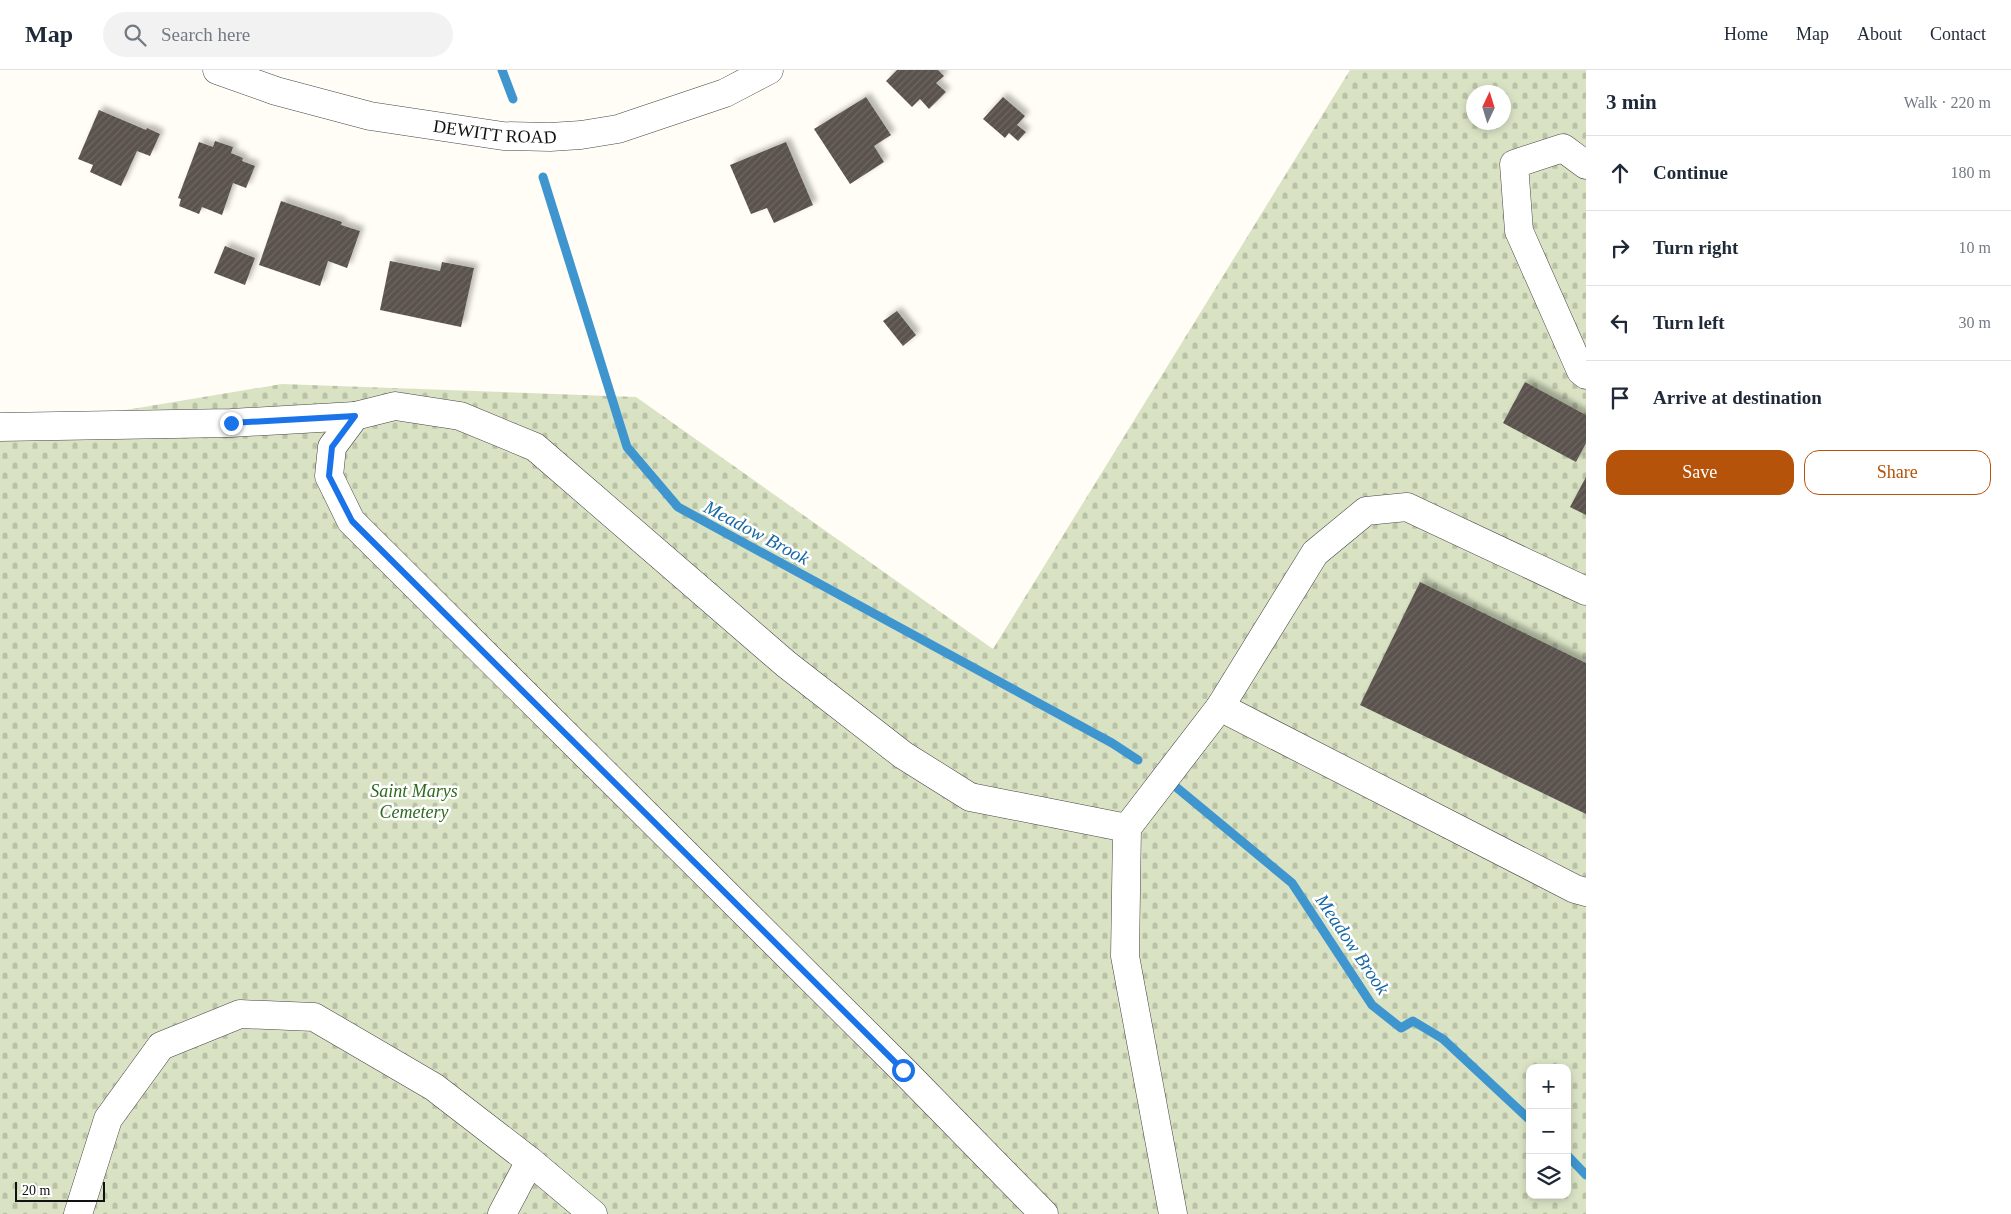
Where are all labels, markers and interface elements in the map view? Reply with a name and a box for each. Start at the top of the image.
search box [103,12,453,57]
text: Map [25,21,73,47]
icon: search [121,21,149,49]
text: Search here [161,24,250,45]
text: Home [1724,24,1768,44]
text: Map [1796,24,1829,44]
text: About [1857,24,1902,44]
text: Contact [1930,24,1986,44]
north arrow [1466,85,1511,130]
text: 3 min [1606,90,1657,114]
text: Walk · 220 m [1904,94,1991,111]
street label: DEWITT ROAD [432,116,557,147]
icon: ahead [1606,159,1634,187]
text: Continue [1653,162,1728,183]
text: 180 m [1951,164,1991,181]
icon: right [1606,234,1634,262]
text: Turn right [1653,237,1738,258]
text: 10 m [1959,239,1991,256]
icon: left [1606,309,1634,337]
text: Turn left [1653,312,1725,333]
text: 30 m [1959,314,1991,331]
icon: arrive [1606,384,1634,412]
text: Arrive at destination [1653,387,1822,408]
route end [220,412,243,435]
button: Save [1606,450,1794,495]
button: Share [1804,450,1991,495]
water label: Meadow Brook [700,495,813,569]
park label: Saint Marys Cemetery [370,781,458,822]
water label: Meadow Brook [1311,890,1394,999]
route start [892,1059,915,1082]
map controls [1526,1064,1571,1199]
button: + [1526,1064,1571,1109]
button: − [1526,1109,1571,1154]
button: layers [1526,1154,1571,1199]
scale bar [15,1179,105,1202]
text: 20 m [22,1183,50,1198]

